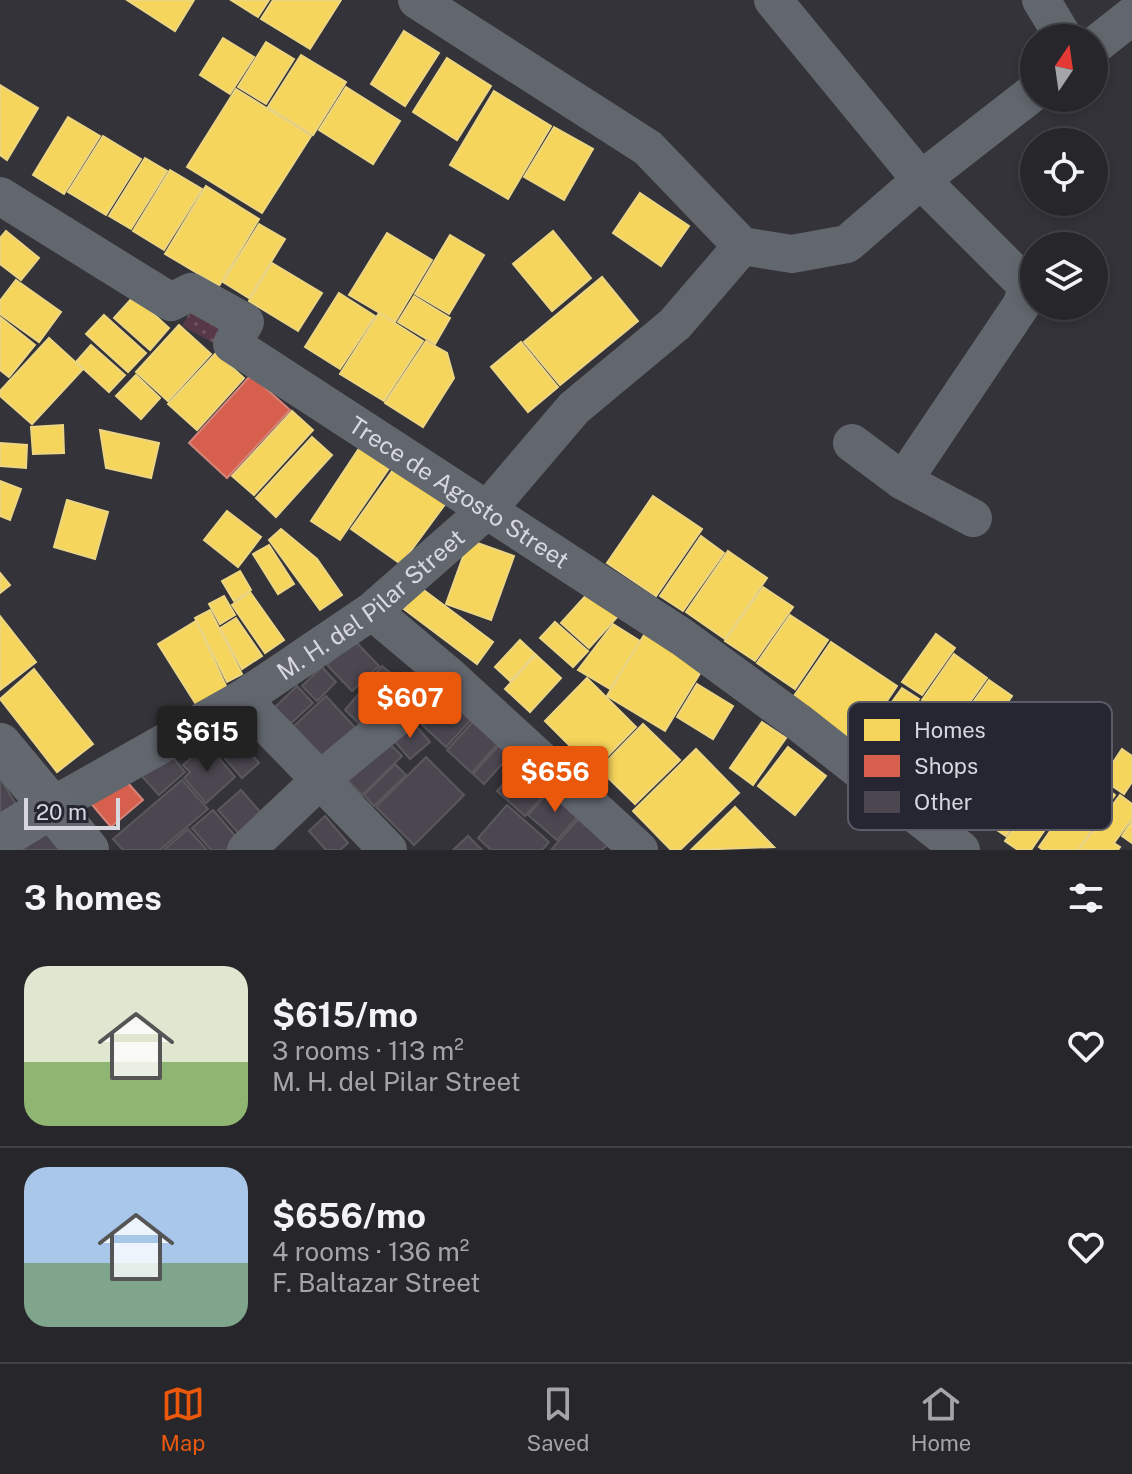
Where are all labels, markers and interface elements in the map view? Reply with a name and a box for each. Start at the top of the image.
north arrow [1020,24,1108,112]
map controls [1020,24,1108,320]
button: locate [1020,128,1108,216]
button: layers [1020,232,1108,320]
street label: Trece de Agosto Street [344,410,574,574]
street label: M. H. del Pilar Street [271,523,470,685]
pin: $607 [363,672,457,740]
text: $607 [376,682,444,713]
legend [848,702,1112,830]
pin: $615 [160,706,254,774]
text: $615 [175,716,239,747]
text: Homes [914,717,986,743]
pin: $656 [508,746,602,814]
text: Shops [914,753,978,779]
text: $656 [520,756,590,787]
text: Other [914,789,972,815]
scale bar [24,794,120,830]
text: 20 m [36,799,87,825]
icon: filters [1064,876,1108,920]
text: 3 homes [24,878,162,918]
text: $615/mo [272,995,418,1035]
icon: home [88,998,184,1094]
icon: heart [1064,1024,1108,1068]
text: 3 rooms · 113 m² [272,1035,464,1066]
text: M. H. del Pilar Street [272,1066,521,1097]
text: $656/mo [272,1196,426,1236]
icon: home [88,1199,184,1295]
icon: heart [1064,1225,1108,1269]
text: 4 rooms · 136 m² [272,1236,469,1267]
text: F. Baltazar Street [272,1267,480,1298]
tab: Map [161,1382,205,1456]
tab: Saved [527,1382,589,1456]
tab: Home [911,1382,971,1456]

